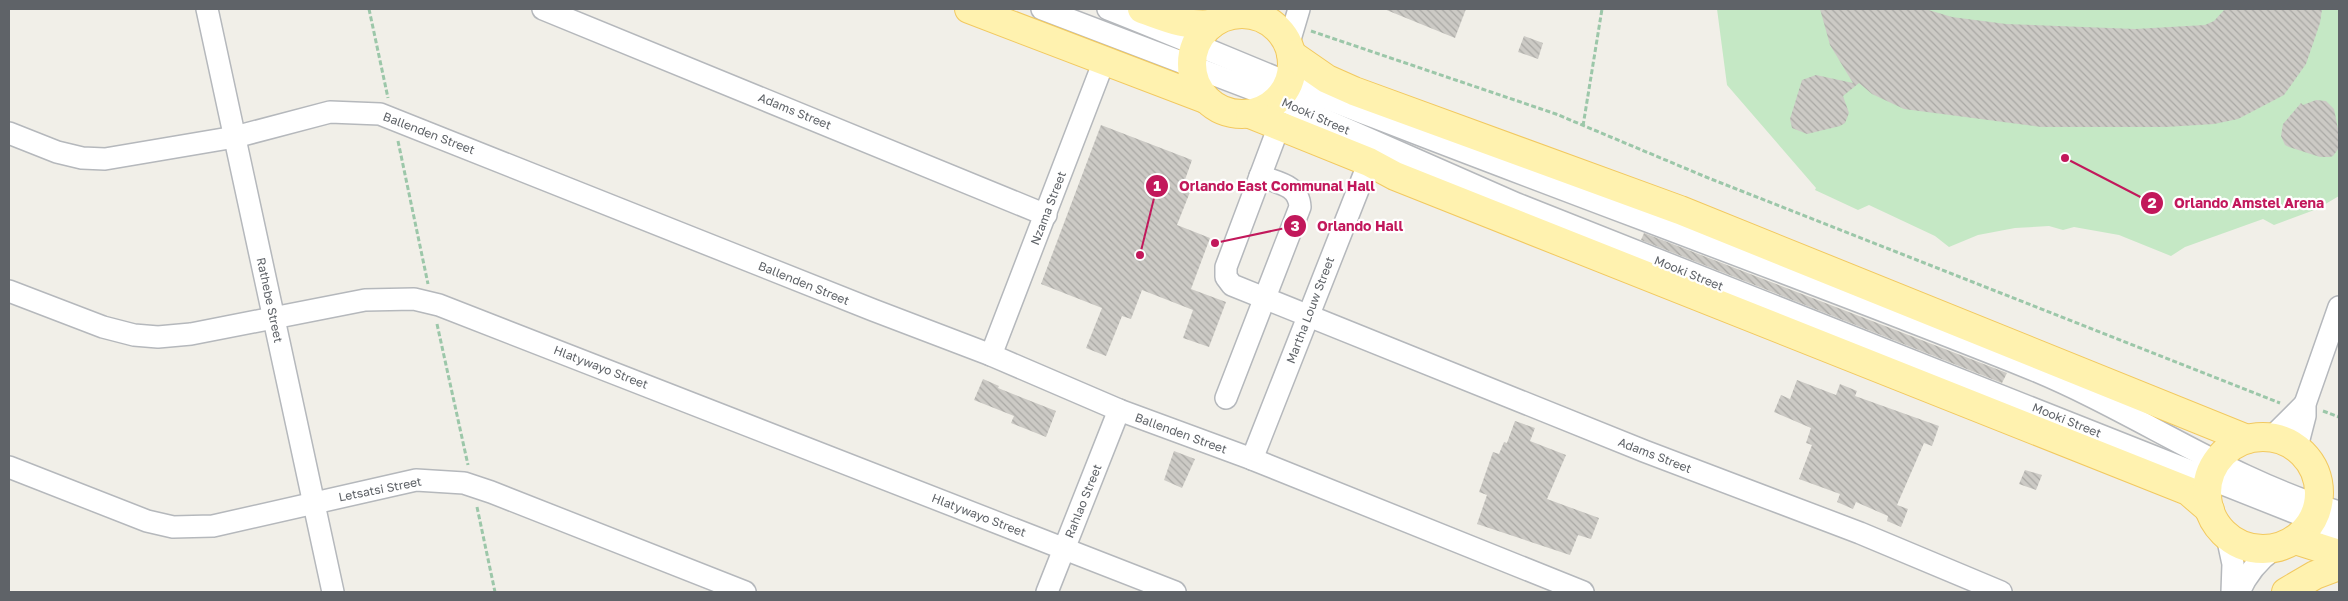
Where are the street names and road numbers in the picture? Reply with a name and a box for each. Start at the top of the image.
street label: Adams Street [756,90,834,133]
street label: Mooki Street [1279,94,1353,138]
street label: Ballenden Street [381,109,477,157]
street label: Nzama Street [1027,169,1069,247]
street label: Mooki Street [1652,252,1726,294]
street label: Martha Louw Street [1283,254,1337,366]
street label: Rathebe Street [254,256,286,344]
street label: Ballenden Street [756,258,852,308]
street label: Hlatywayo Street [552,342,650,392]
street label: Mooki Street [2030,399,2104,441]
street label: Ballenden Street [1133,409,1229,457]
street label: Adams Street [1616,434,1694,476]
street label: Rahlao Street [1061,462,1105,540]
street label: Letsatsi Street [337,474,423,504]
street label: Hlatywayo Street [930,490,1028,540]

